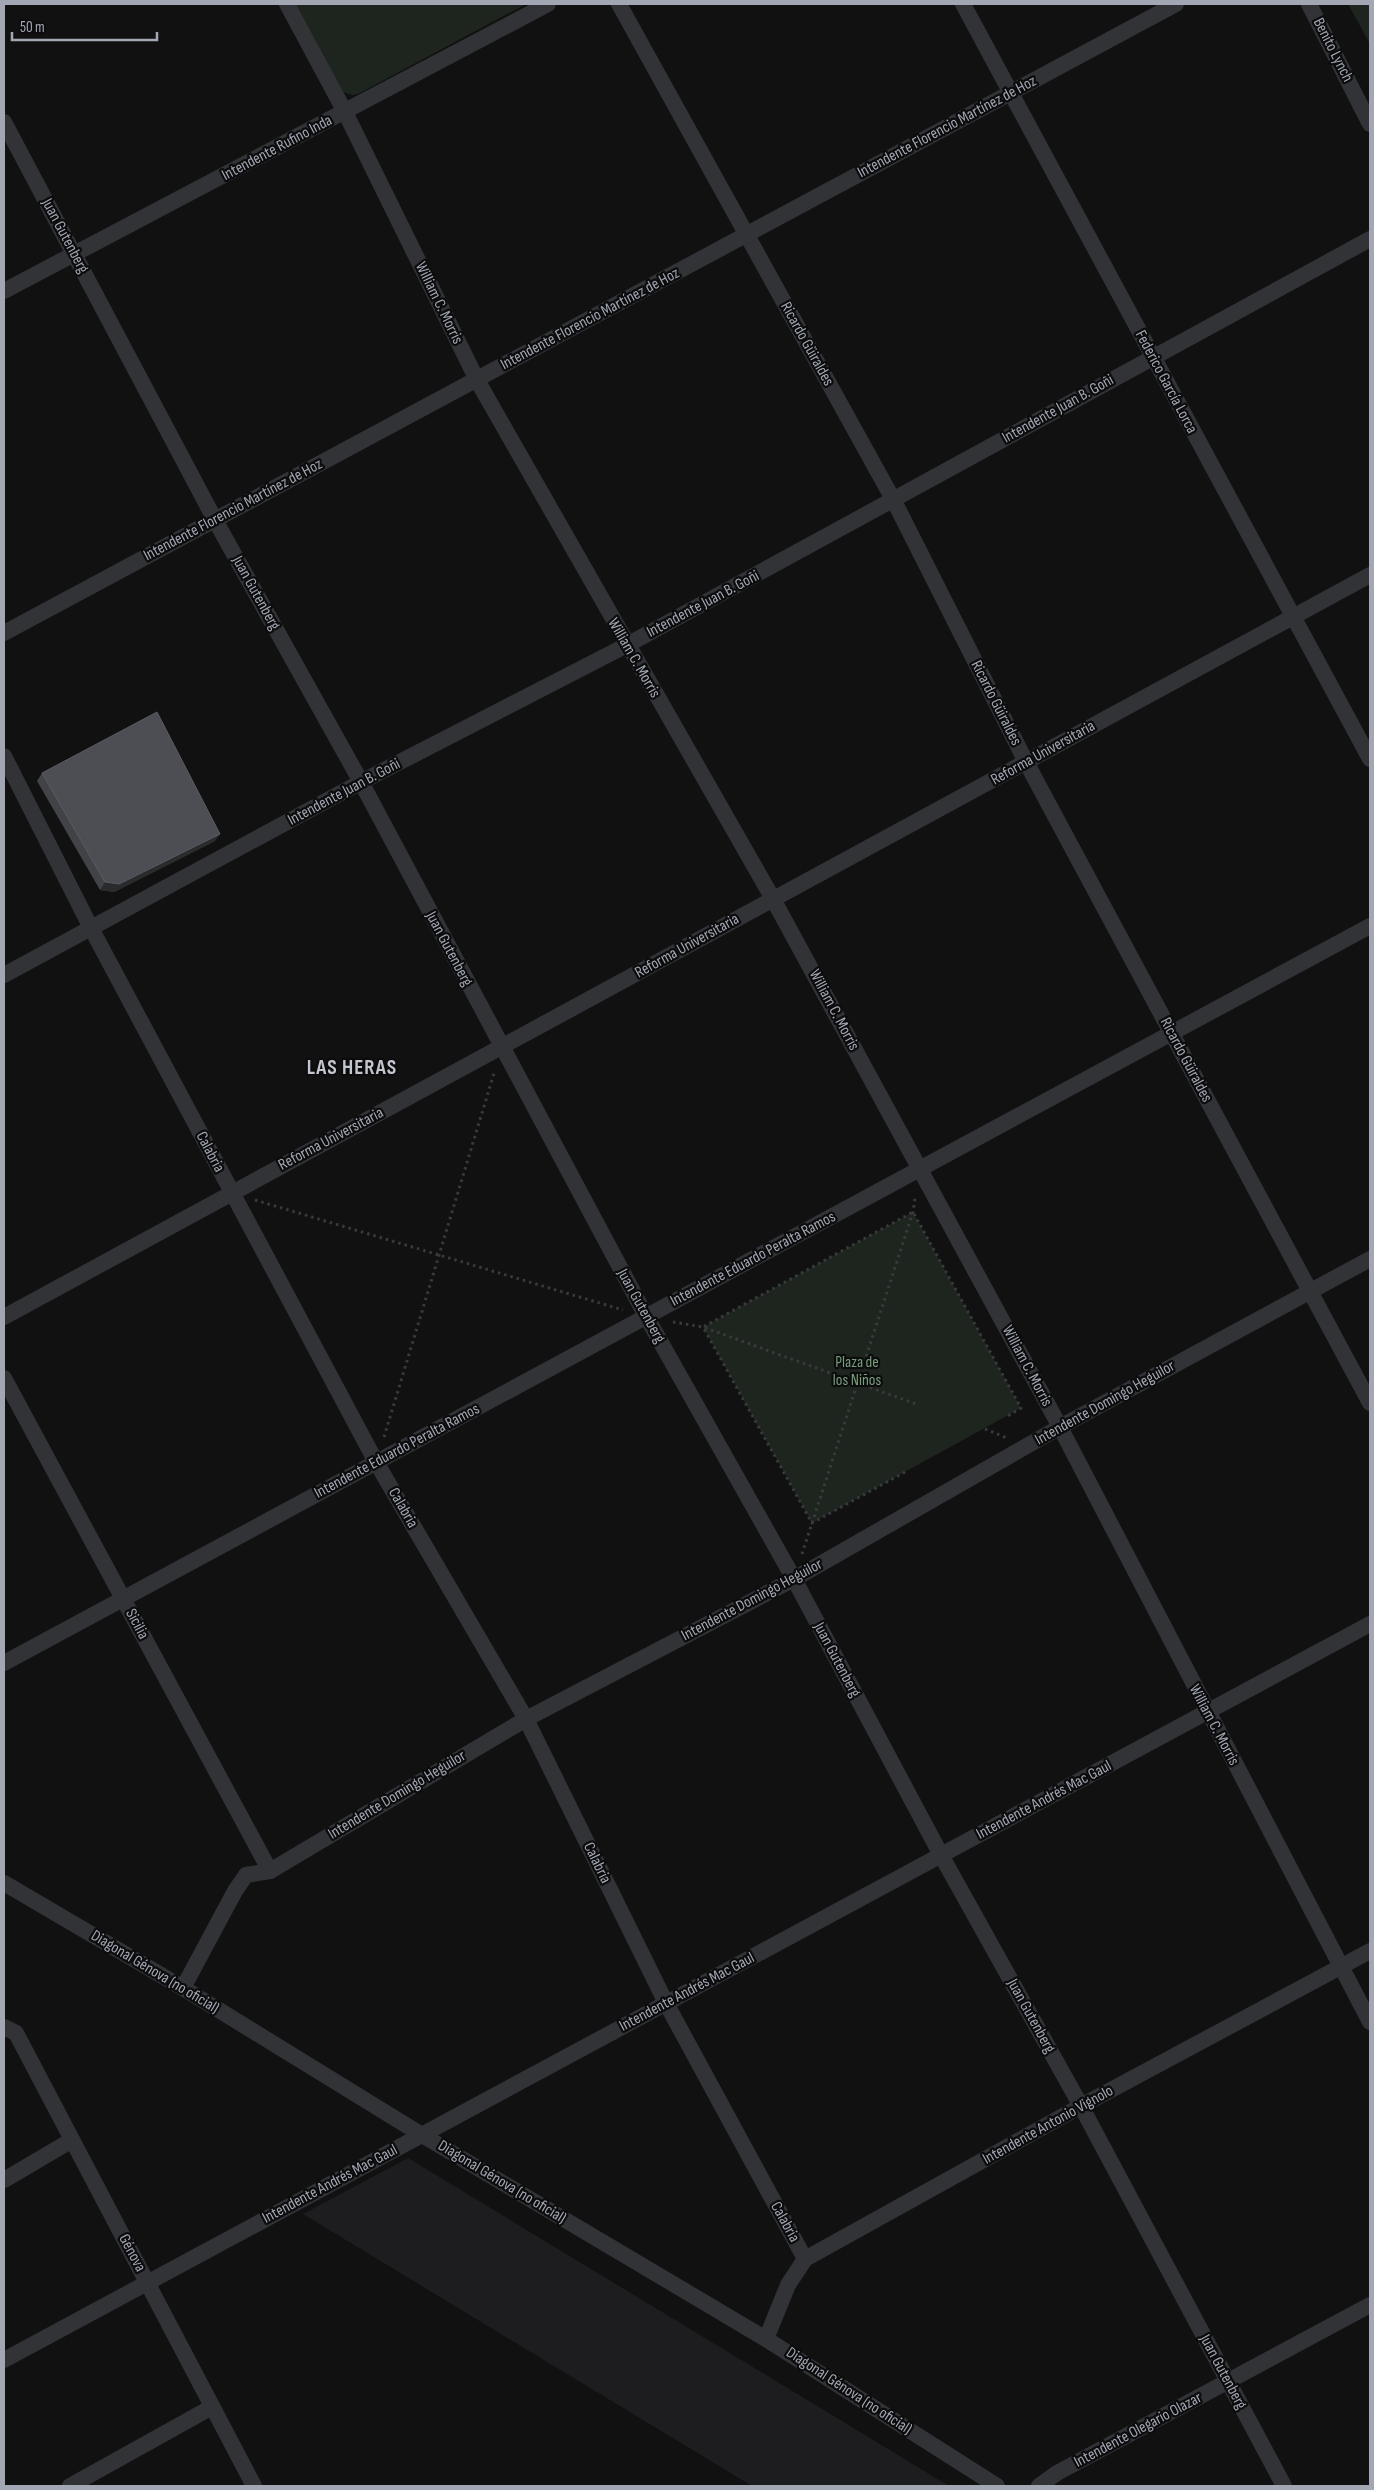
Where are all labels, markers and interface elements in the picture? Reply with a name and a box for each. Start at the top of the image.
scale bar [12,10,158,42]
street label: Benito Lynch [1309,15,1357,85]
text: 50 m [20,18,45,37]
street label: Intendente Florencio Martínez de Hoz [854,72,1040,182]
street label: Intendente Rufino Inda [219,111,335,185]
street label: Juan Gutenberg [37,195,93,277]
street label: William C. Morris [411,259,467,347]
street label: Intendente Florencio Martínez de Hoz [497,264,683,374]
street label: Ricardo Güiraldes [776,299,838,389]
street label: Federico García Lorca [1131,327,1201,437]
street label: Intendente Juan B. Goñi [999,371,1117,447]
street label: Intendente Florencio Martínez de Hoz [140,455,326,565]
street label: Juan Gutenberg [227,552,284,633]
street label: Intendente Juan B. Goñi [644,566,762,642]
street label: William C. Morris [604,615,665,701]
street label: Ricardo Güiraldes [966,657,1026,749]
street label: Reforma Universitaria [988,717,1098,789]
street label: Intendente Juan B. Goñi [285,754,403,830]
street label: Juan Gutenberg [421,908,477,990]
street label: Reforma Universitaria [632,910,742,982]
street label: William C. Morris [805,966,863,1054]
street label: Ricardo Güiraldes [1156,1015,1216,1106]
district label: LAS HERAS [307,1055,397,1080]
street label: Reforma Universitaria [275,1103,387,1175]
street label: Calabria [191,1128,229,1176]
street label: Intendente Eduardo Peralta Ramos [667,1207,839,1311]
street label: Juan Gutenberg [612,1265,669,1346]
street label: William C. Morris [998,1322,1056,1410]
park label: Plaza de los Niños [833,1353,881,1390]
street label: Intendente Domingo Heguilor [1032,1356,1179,1449]
street label: Intendente Eduardo Peralta Ramos [311,1399,483,1503]
street label: Calabria [384,1485,422,1531]
street label: Intendente Domingo Heguilor [678,1555,826,1645]
street label: Sicilia [121,1606,153,1642]
street label: Juan Gutenberg [809,1619,865,1701]
street label: William C. Morris [1185,1681,1243,1769]
street label: Intendente Domingo Heguilor [325,1746,470,1844]
street label: Intendente Andrés Mac Gaul [973,1756,1115,1844]
street label: Calabria [579,1839,615,1887]
street label: Diagonal Génova (no oficial) [88,1926,222,2018]
street label: Intendente Andrés Mac Gaul [616,1948,758,2036]
street label: Juan Gutenberg [1002,1975,1059,2056]
street label: Intendente Antonio Vignolo [979,2081,1117,2169]
street label: Diagonal Génova (no oficial) [435,2136,569,2228]
street label: Intendente Andrés Mac Gaul [259,2140,401,2228]
street label: Calabria [766,2199,804,2245]
street label: Génova [114,2231,150,2275]
street label: Juan Gutenberg [1195,2331,1251,2413]
street label: Diagonal Génova (no oficial) [783,2343,915,2439]
street label: Intendente Olegario Olazar [1071,2388,1205,2472]

